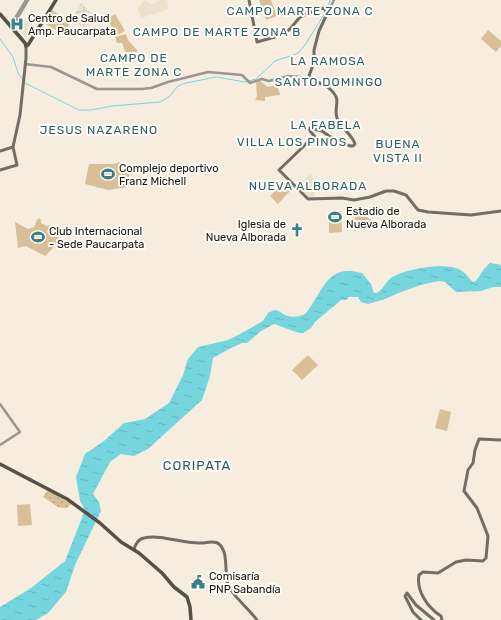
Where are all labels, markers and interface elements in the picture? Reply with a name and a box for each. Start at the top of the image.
district label: CAMPO MARTE ZONA C [227,4,373,18]
place label: Centro de Salud Amp. Paucarpata [28,12,116,38]
hospital icon: Centro de Salud Amp. Paucarpata [9,16,25,32]
district label: CAMPO DE MARTE ZONA B [133,25,301,39]
district label: CAMPO DE MARTE ZONA C [86,51,182,79]
district label: LA RAMOSA [290,54,366,68]
district label: SANTO DOMINGO [275,75,383,89]
district label: LA FABELA [290,118,362,132]
district label: JESUS NAZARENO [40,123,158,137]
district label: VILLA LOS PINOS [237,135,347,149]
district label: BUENA VISTA II [373,137,423,165]
place label: Complejo deportivo Franz Michell [119,162,219,188]
sports icon: Complejo deportivo Franz Michell [100,166,116,182]
district label: NUEVA ALBORADA [249,179,367,193]
place label: Estadio de Nueva Alborada [346,205,426,231]
sports icon: Estadio de Nueva Alborada [327,209,343,225]
place label: Iglesia de Nueva Alborada [206,218,286,244]
church icon: Iglesia de Nueva Alborada [289,222,305,238]
place label: Club Internacional - Sede Paucarpata [49,225,144,251]
sports icon: Club Internacional - Sede Paucarpata [30,229,46,245]
district label: CORIPATA [163,458,231,473]
place label: Comisaría PNP Sabandía [209,570,281,596]
public building icon: Comisaría PNP Sabandía [190,574,206,590]

